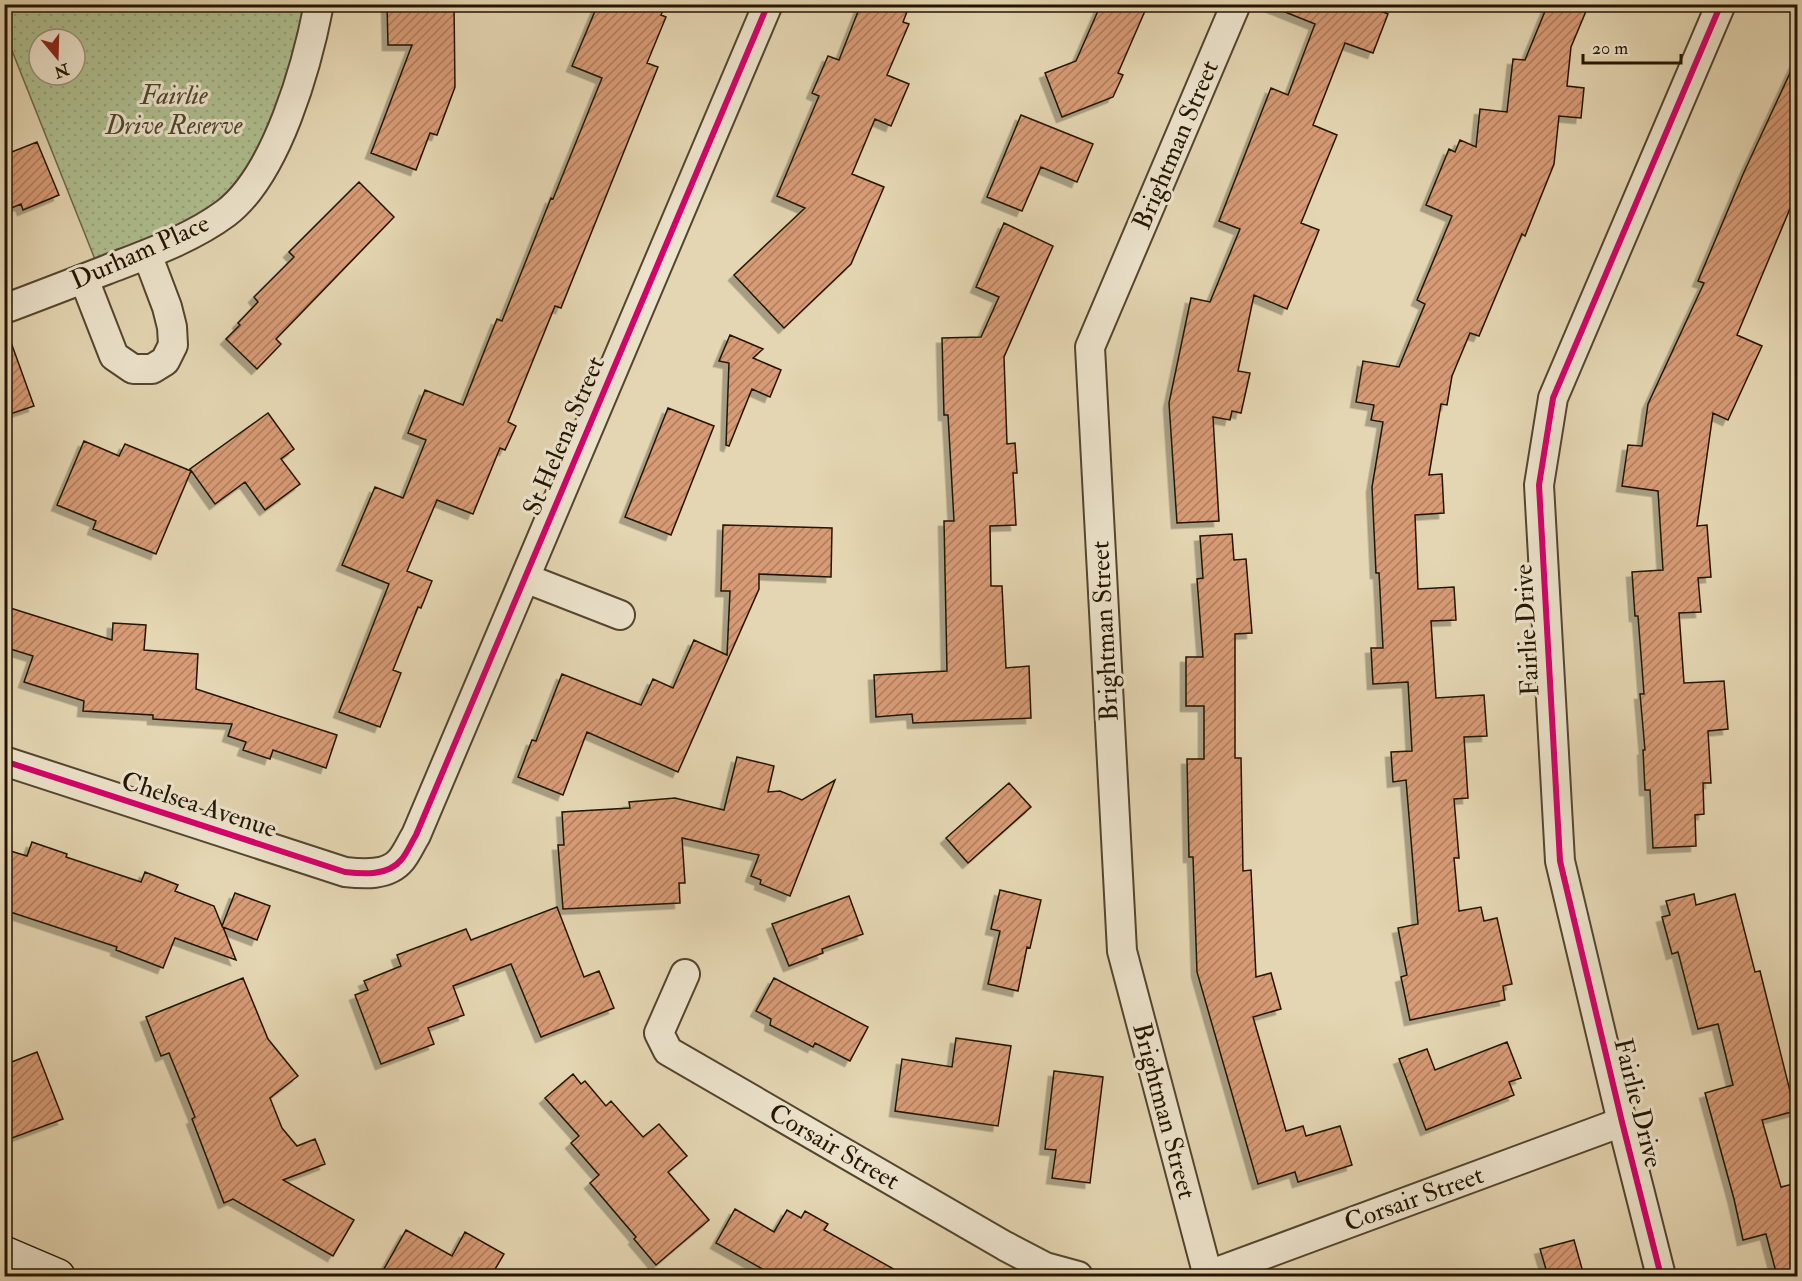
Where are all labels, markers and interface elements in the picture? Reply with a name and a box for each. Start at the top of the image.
north arrow [27,27,87,87]
scale bar [1583,27,1680,65]
text: 20 m [1592,37,1628,60]
street label: Brightman Street [1126,56,1226,234]
text: N [51,58,73,82]
park label: Fairlie Drive Reserve [105,80,243,142]
street label: Durham Place [66,207,214,297]
street label: St Helena Street [516,352,612,520]
street label: Brightman Street [1084,540,1126,722]
street label: Fairlie Drive [1508,563,1546,697]
street label: Chelsea Avenue [117,765,281,845]
street label: Brightman Street [1125,1020,1203,1202]
street label: Fairlie Drive [1606,1035,1670,1171]
street label: Corsair Street [763,1097,905,1197]
street label: Corsair Street [1340,1159,1488,1239]

